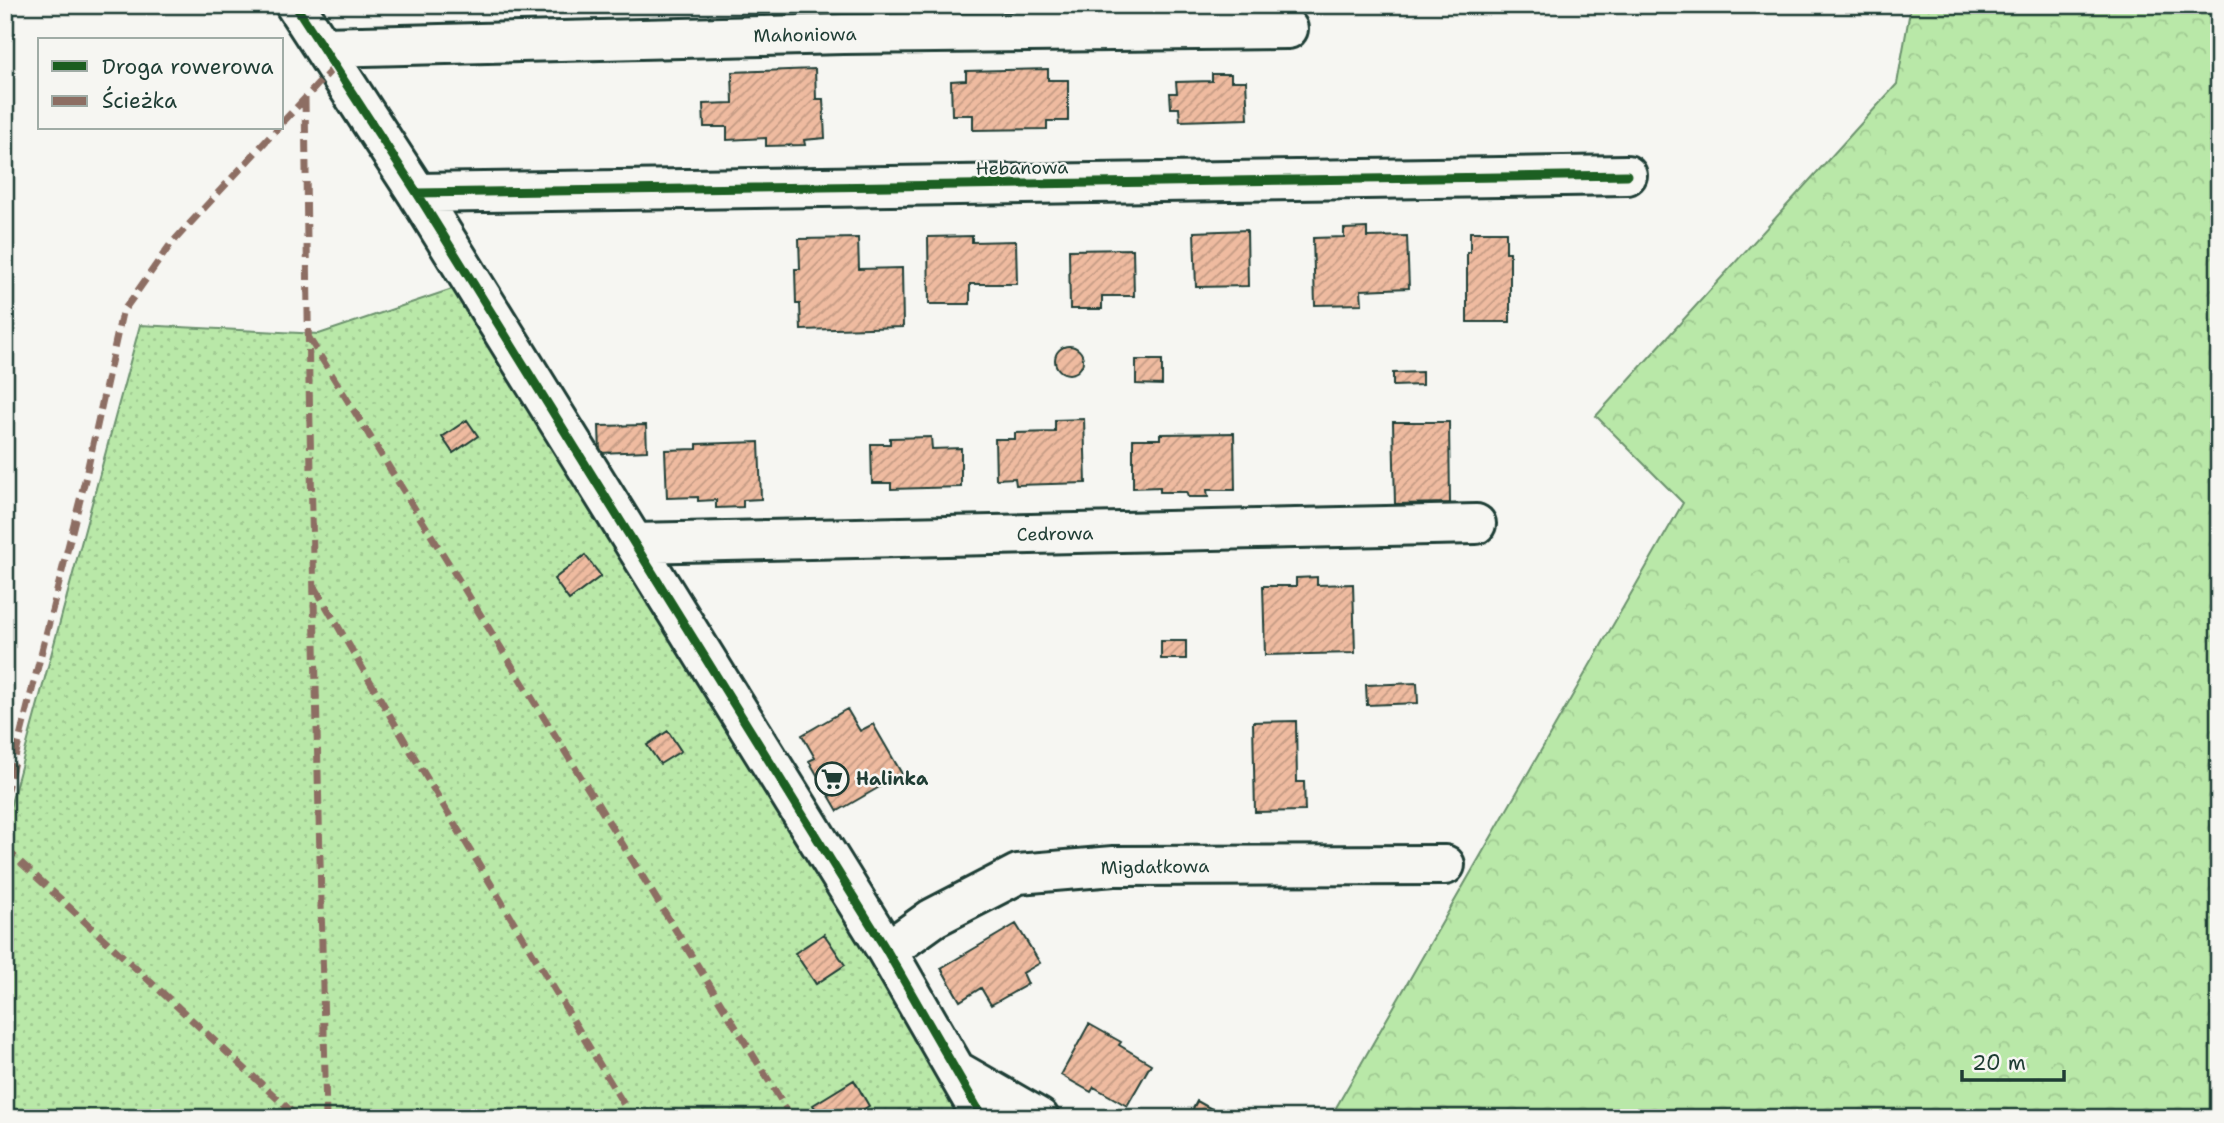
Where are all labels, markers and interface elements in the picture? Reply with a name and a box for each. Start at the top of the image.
street label: Mahoniowa [753,22,857,48]
legend [38,38,284,130]
text: Droga rowerowa [102,53,274,81]
text: Ścieżka [102,86,177,115]
street label: Hebanowa [975,155,1069,181]
street label: Cedrowa [1016,521,1094,547]
supermarket icon: Halinka [813,760,851,798]
place label: Halinka [856,767,929,791]
street label: Migdałkowa [1100,854,1210,880]
scale bar [1962,1039,2063,1083]
text: 20 m [1972,1049,2026,1077]

